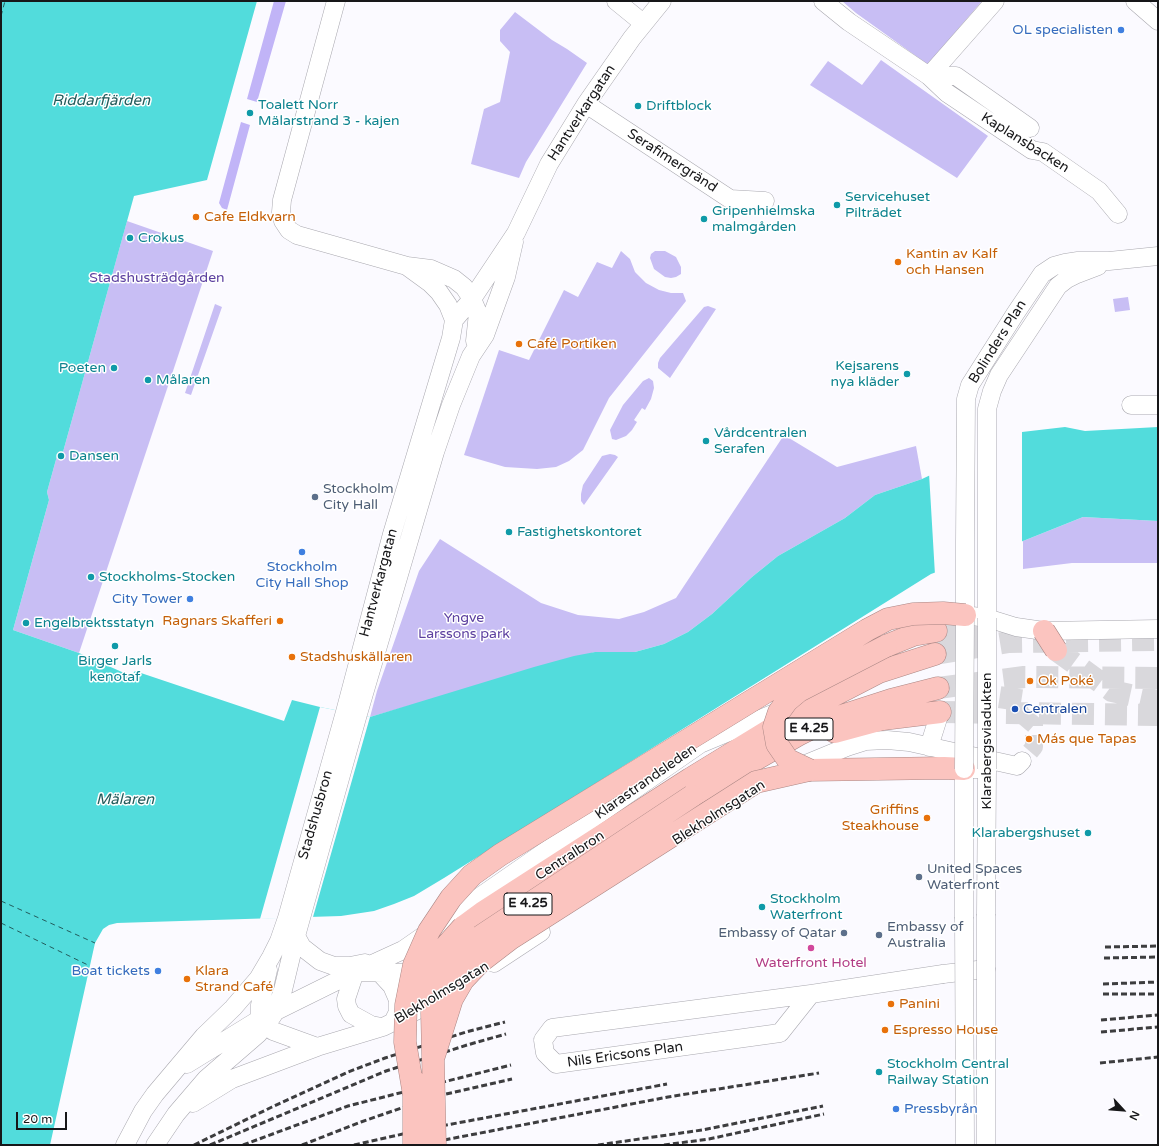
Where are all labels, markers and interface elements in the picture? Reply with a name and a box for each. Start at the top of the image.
place label: OL specialisten [1012,22,1113,38]
marker: OL specialisten [1116,25,1126,35]
street label: Hantverkargatan [545,62,619,164]
water label: Riddarfjärden [52,92,150,110]
place label: Toalett Norr Mälarstrand 3 - kajen [258,97,399,130]
place label: Driftblock [646,98,712,114]
marker: Driftblock [633,101,643,111]
marker: Toalett Norr Mälarstrand 3 - kajen [245,108,255,118]
street label: Kaplansbacken [978,109,1072,177]
street label: Serafimergränd [624,126,720,196]
place label: Servicehuset Pilträdet [845,189,930,222]
marker: Servicehuset Pilträdet [832,200,842,210]
place label: Gripenhielmska malmgården [712,203,815,236]
place label: Cafe Eldkvarn [204,209,296,225]
marker: Cafe Eldkvarn [191,212,201,222]
marker: Gripenhielmska malmgården [699,214,709,224]
place label: Crokus [138,230,184,246]
marker: Crokus [125,233,135,243]
place label: Kantin av Kalf och Hansen [906,246,997,278]
marker: Kantin av Kalf och Hansen [893,257,903,267]
park label: Stadshusträdgården [89,270,225,286]
street label: Bolinders Plan [966,297,1030,387]
place label: Café Portiken [527,336,617,352]
marker: Café Portiken [514,339,524,349]
place label: Kejsarens nya kläder [831,358,899,390]
place label: Poeten [59,360,106,376]
marker: Poeten [109,363,119,373]
marker: Kejsarens nya kläder [902,369,912,379]
place label: Målaren [156,372,210,388]
marker: Målaren [143,375,153,385]
place label: Vårdcentralen Serafen [714,425,807,458]
marker: Vårdcentralen Serafen [701,436,711,446]
place label: Dansen [69,448,119,464]
marker: Dansen [56,451,66,461]
place label: Stockholm City Hall [323,481,394,514]
marker: Stockholm City Hall [310,492,320,502]
place label: Fastighetskontoret [517,524,642,540]
street label: Hantverkargatan [356,527,402,639]
marker: Fastighetskontoret [504,527,514,537]
marker: Stockholm City Hall Shop [297,547,307,557]
place label: Stockholm City Hall Shop [255,559,349,592]
place label: Stockholms-Stocken [99,569,235,585]
marker: Stockholms-Stocken [86,572,96,582]
place label: City Tower [112,591,182,607]
marker: City Tower [185,594,195,604]
park label: Yngve Larssons park [418,610,510,642]
place label: Ragnars Skafferi [162,613,272,629]
place label: Engelbrektsstatyn [34,615,154,631]
marker: Ragnars Skafferi [275,616,285,626]
marker: Engelbrektsstatyn [21,618,31,628]
marker: Birger Jarls kenotaf [110,641,120,651]
place label: Stadshuskällaren [300,649,413,665]
marker: Stadshuskällaren [287,652,297,662]
place label: Birger Jarls kenotaf [78,653,152,686]
street label: Klarabergsviadukten [979,673,995,809]
place label: Ok Poké [1038,673,1094,689]
marker: Ok Poké [1025,676,1035,686]
place label: Centralen [1023,701,1087,717]
marker: Centralen [1010,704,1020,714]
road number: E 4.25 [785,718,833,740]
place label: Más que Tapas [1037,731,1136,747]
marker: Más que Tapas [1024,734,1034,744]
street label: Klarastrandsleden [592,741,700,823]
street label: Stadshusbron [295,769,337,861]
street label: Blekholmsgatan [670,777,768,849]
water label: Mälaren [96,791,154,809]
place label: Griffins Steakhouse [842,802,919,834]
marker: Griffins Steakhouse [922,813,932,823]
place label: Klarabergshuset [972,825,1080,841]
street label: Centralbron [532,827,608,885]
marker: Klarabergshuset [1083,828,1093,838]
place label: United Spaces Waterfront [927,861,1022,894]
marker: United Spaces Waterfront [914,872,924,882]
place label: Stockholm Waterfront [770,891,843,924]
road number: E 4.25 [504,893,552,915]
marker: Stockholm Waterfront [757,902,767,912]
place label: Embassy of Australia [887,919,964,952]
place label: Embassy of Qatar [718,925,836,941]
marker: Embassy of Qatar [839,928,849,938]
marker: Embassy of Australia [874,930,884,940]
marker: Waterfront Hotel [806,943,816,953]
place label: Waterfront Hotel [755,955,867,971]
street label: Blekholmsgatan [392,958,492,1028]
place label: Boat tickets [71,963,150,979]
place label: Klara Strand Café [195,963,273,996]
marker: Boat tickets [153,966,163,976]
marker: Klara Strand Café [182,974,192,984]
place label: Panini [899,996,940,1012]
marker: Panini [886,999,896,1009]
place label: Espresso House [893,1022,998,1038]
marker: Espresso House [880,1025,890,1035]
street label: Nils Ericsons Plan [566,1039,684,1071]
place label: Stockholm Central Railway Station [887,1056,1009,1088]
marker: Stockholm Central Railway Station [874,1067,884,1077]
north arrow [1103,1090,1143,1130]
place label: Pressbyrån [904,1101,978,1117]
scale bar [18,1104,69,1130]
marker: Pressbyrån [891,1104,901,1114]
text: N [1126,1109,1142,1122]
text: 20 m [23,1112,52,1126]

